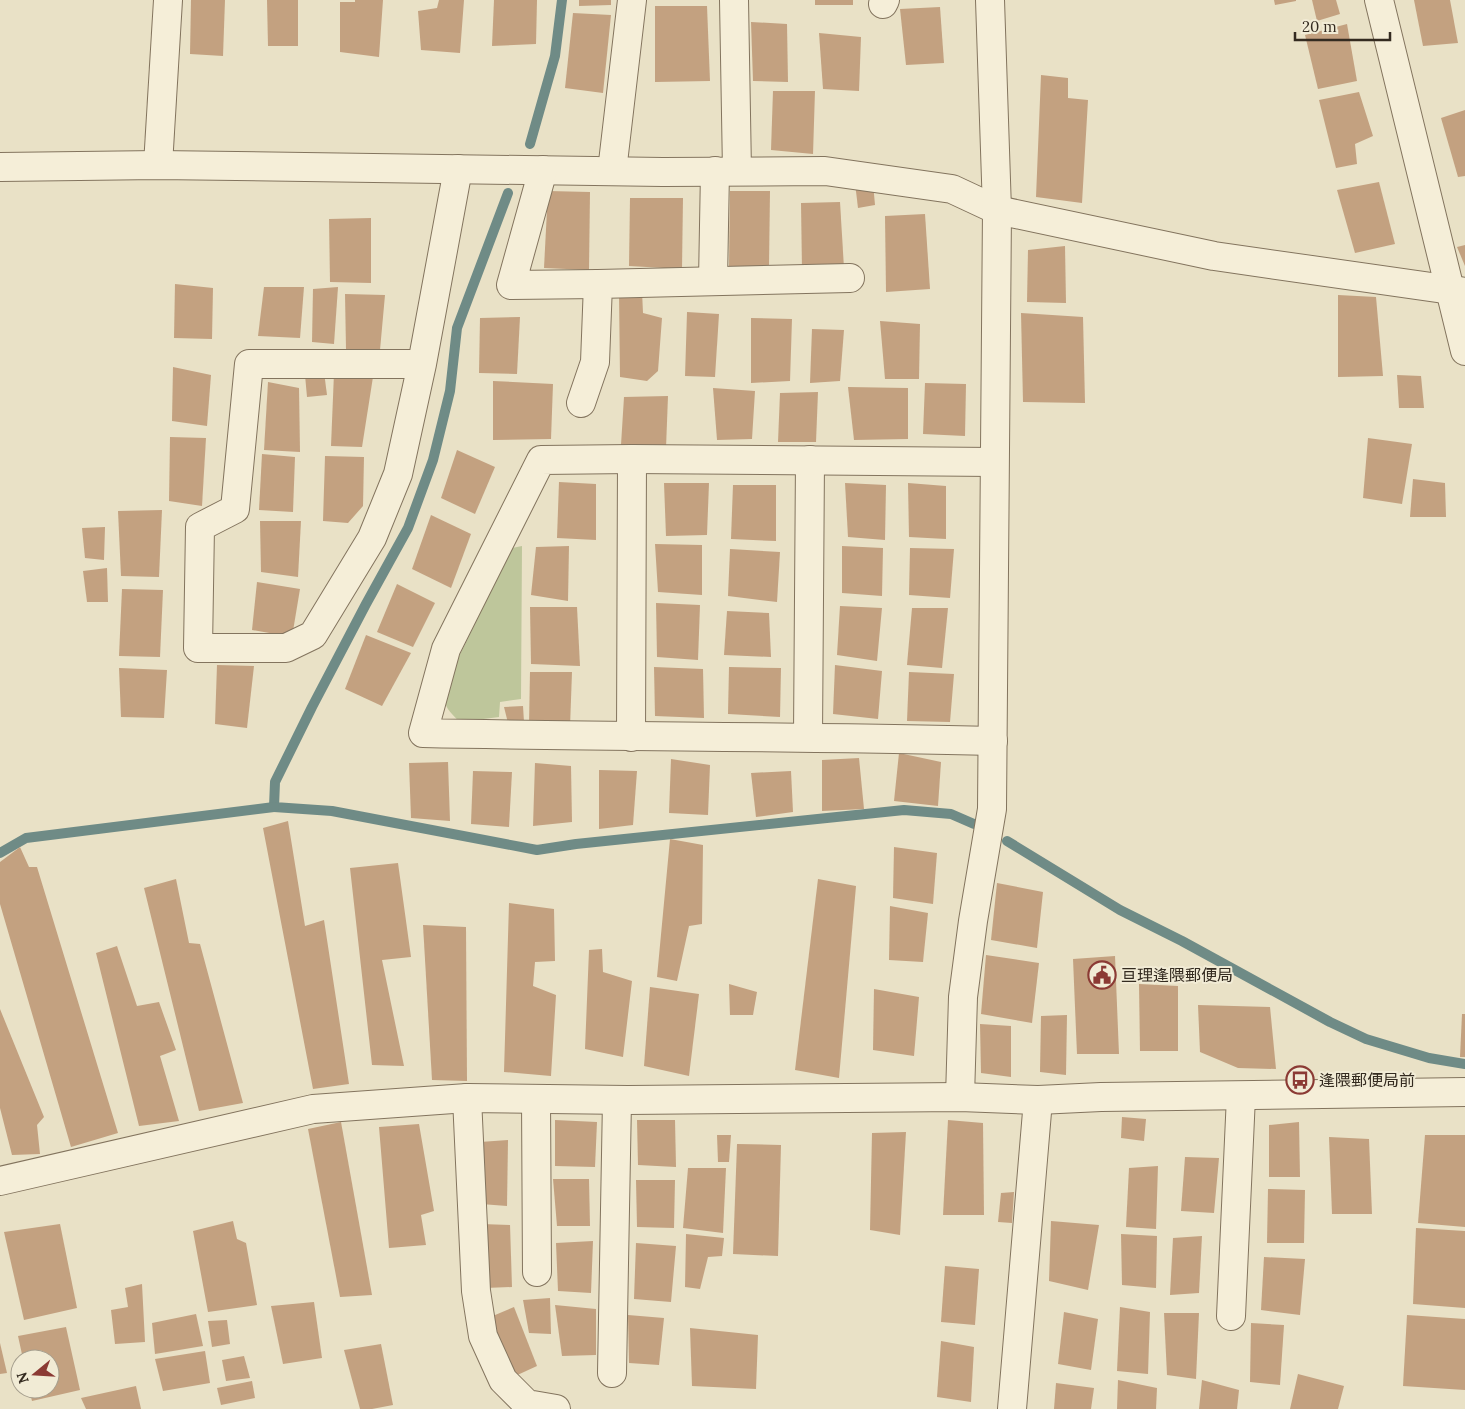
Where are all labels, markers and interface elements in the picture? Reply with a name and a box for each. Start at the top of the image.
scale bar [1295,10,1390,42]
text: 20 m [1302,17,1337,36]
public building icon: 亘理逢隈郵便局 [1087,960,1117,990]
place label: 亘理逢隈郵便局 [1121,965,1233,985]
bus stop icon: 逢隈郵便局前 [1285,1065,1315,1095]
place label: 逢隈郵便局前 [1319,1070,1415,1090]
north arrow [10,1349,60,1399]
text: N [12,1370,33,1386]

